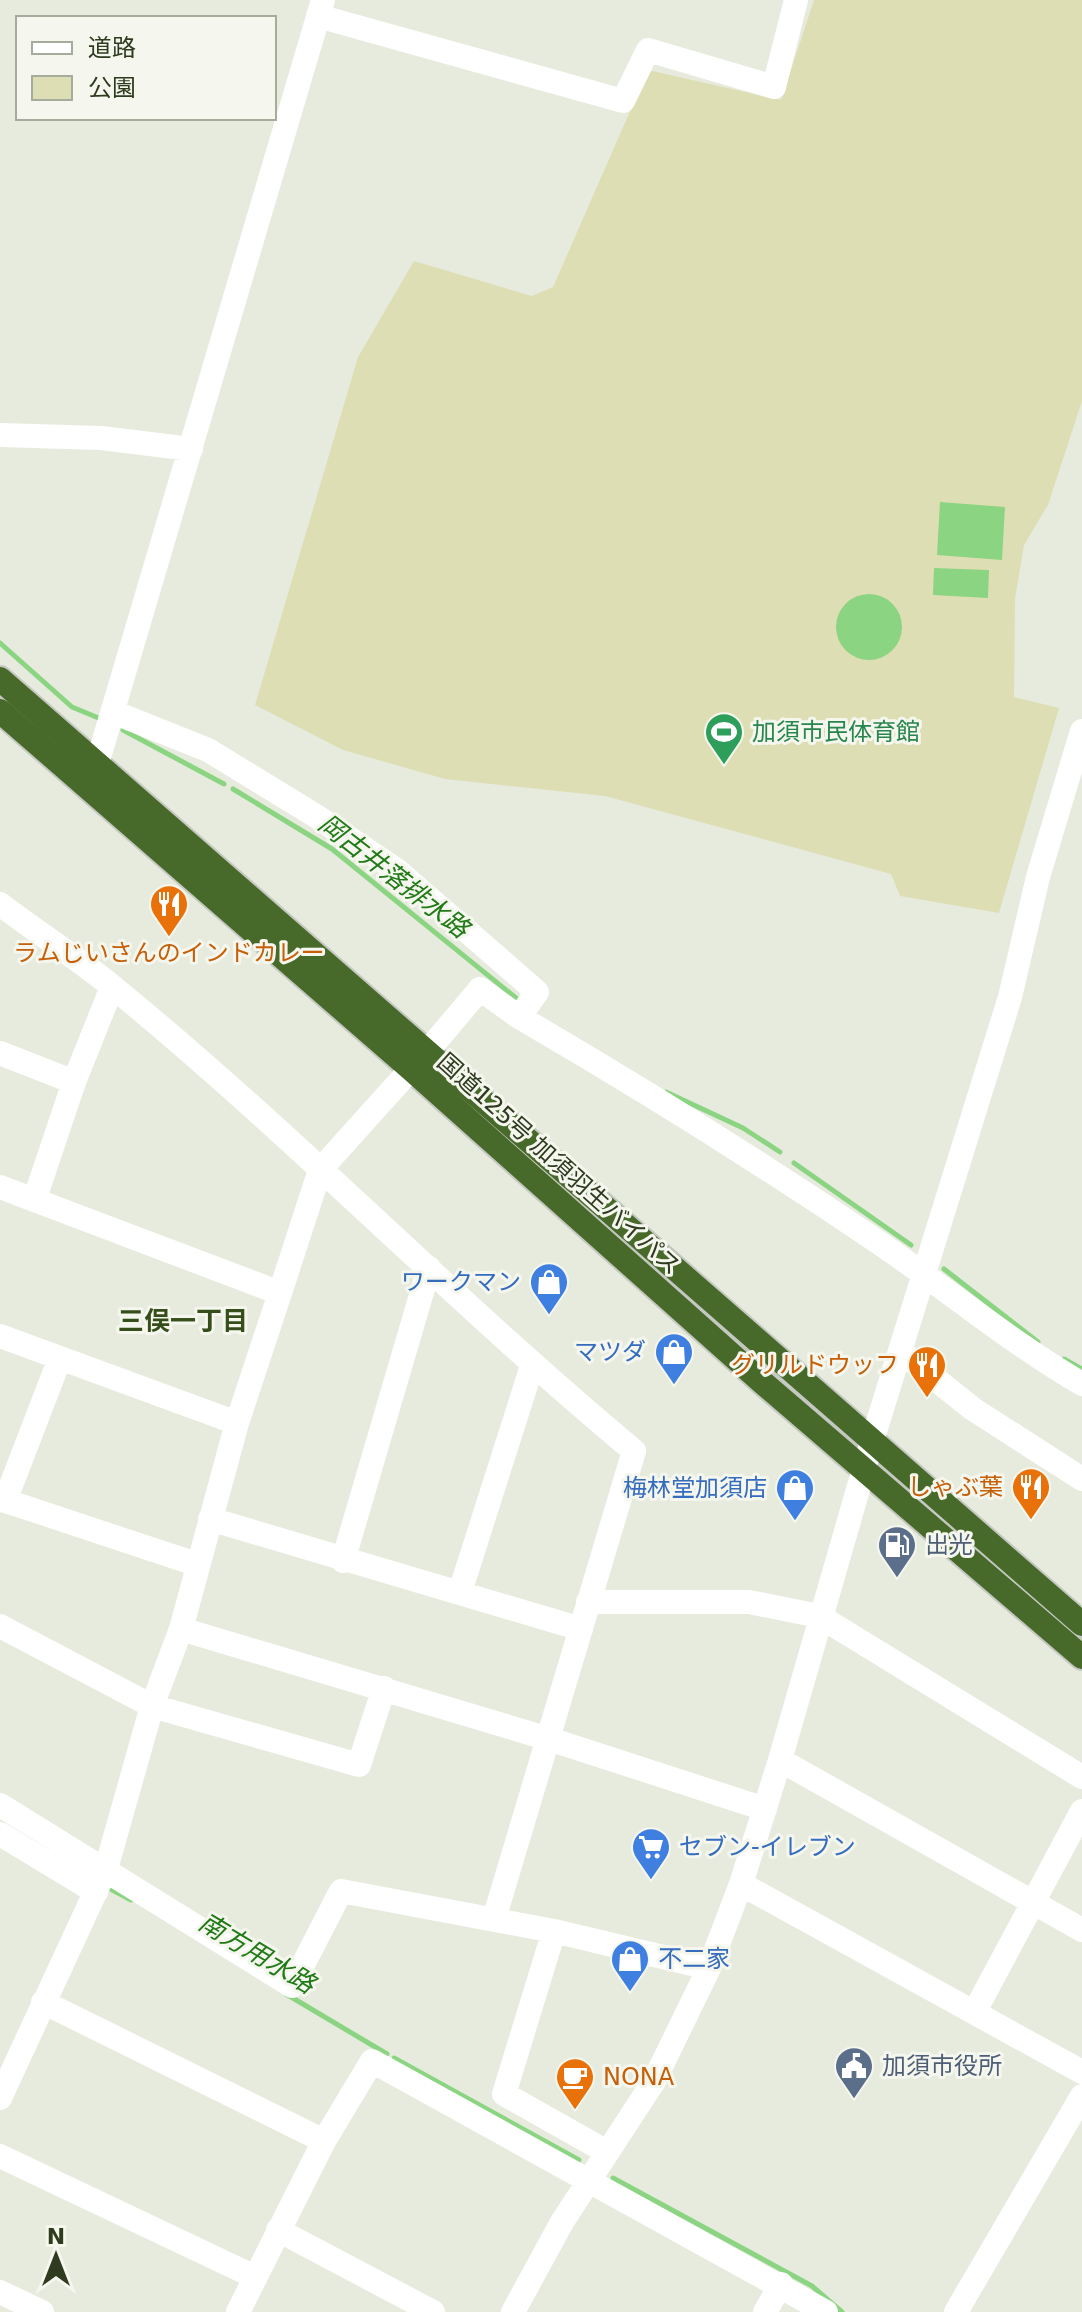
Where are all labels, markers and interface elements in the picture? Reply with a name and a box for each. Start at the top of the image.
legend [16,16,276,120]
text: 道路 [88,34,136,62]
text: 公園 [88,74,136,102]
sports icon: 加須市民体育館 [703,711,745,766]
place label: 加須市民体育館 [752,718,920,746]
water label: 岡古井落排水路 [313,808,477,945]
restaurant icon: ラムじいさんのインドカレー [148,883,190,938]
place label: ラムじいさんのインドカレー [13,939,325,967]
street label: 国道125号 加須羽生バイパス [432,1048,686,1280]
shop icon: ワークマン [528,1261,570,1316]
place label: ワークマン [401,1268,521,1296]
district label: 三俣一丁目 [118,1306,248,1336]
shop icon: マツダ [653,1331,695,1386]
place label: マツダ [574,1338,646,1366]
restaurant icon: グリルドウッフ [906,1344,948,1399]
place label: グリルドウッフ [731,1351,899,1379]
restaurant icon: しゃぶ葉 [1010,1466,1052,1521]
shop icon: 梅林堂加須店 [774,1467,816,1522]
place label: しゃぶ葉 [907,1473,1003,1501]
place label: 梅林堂加須店 [623,1474,767,1502]
fuel station icon: 出光 [876,1524,918,1579]
place label: 出光 [925,1531,973,1559]
supermarket icon: セブン-イレブン [630,1826,672,1881]
place label: セブン-イレブン [679,1833,856,1861]
water label: 南方用水路 [194,1907,322,2000]
shop icon: 不二家 [609,1938,651,1993]
place label: 不二家 [658,1945,730,1973]
public building icon: 加須市役所 [833,2045,875,2100]
place label: 加須市役所 [882,2052,1002,2080]
cafe icon: NONA [554,2056,596,2111]
place label: NONA [603,2063,675,2091]
north arrow [16,2216,96,2296]
text: N [47,2224,65,2249]

